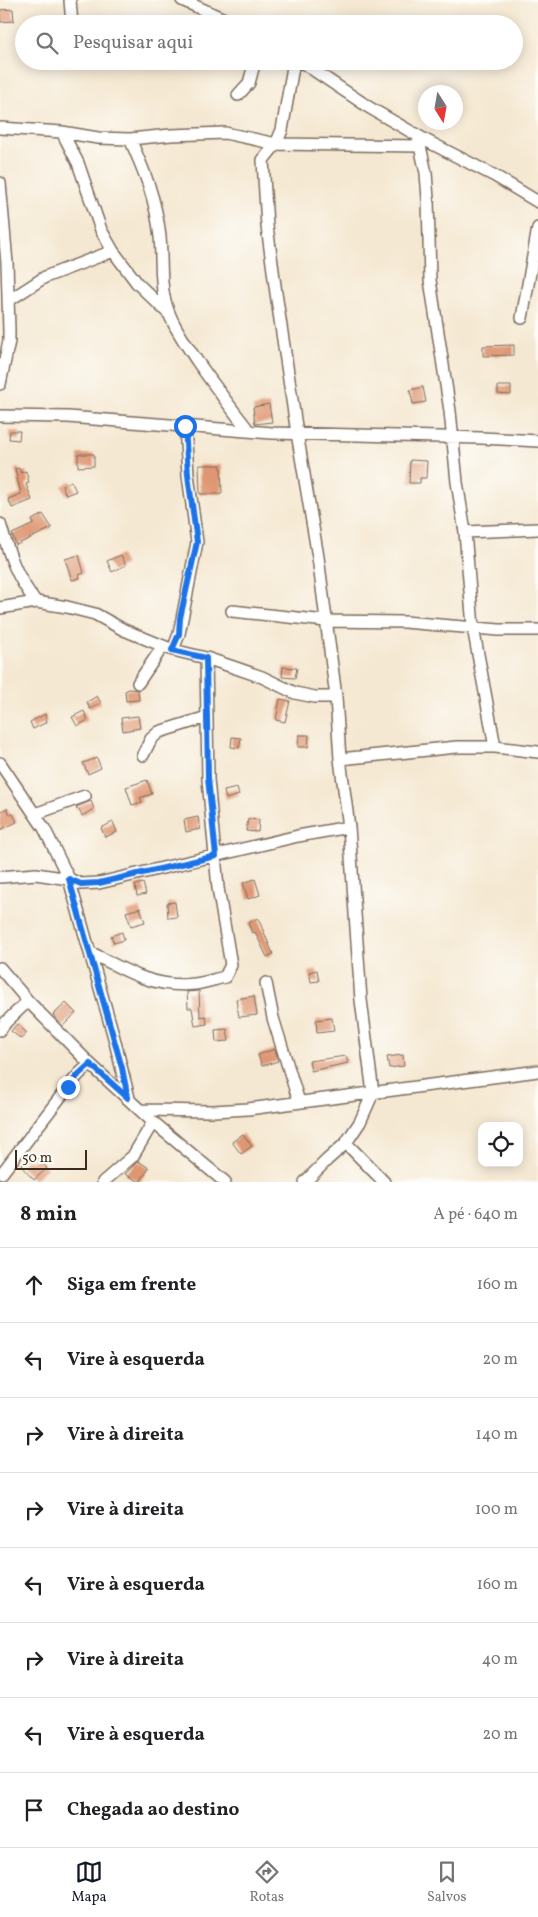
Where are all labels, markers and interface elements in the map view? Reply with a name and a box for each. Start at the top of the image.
search box [15,15,523,70]
icon: search [33,29,61,57]
text: Pesquisar aqui [73,30,193,56]
north arrow [418,85,463,130]
route start [174,415,197,438]
route end [57,1076,80,1099]
map controls [478,1122,523,1167]
button: locate [478,1122,523,1167]
scale bar [15,1147,88,1170]
text: 50 m [22,1149,52,1168]
text: 8 min [20,1200,77,1229]
text: A pé · 640 m [433,1204,518,1226]
icon: ahead [20,1271,48,1299]
text: Siga em frente [67,1272,196,1298]
text: 160 m [477,1274,518,1296]
icon: left [20,1346,48,1374]
text: Vire à esquerda [67,1347,205,1373]
text: 20 m [483,1349,518,1371]
icon: right [20,1421,48,1449]
text: Vire à direita [67,1422,184,1448]
text: 140 m [476,1424,518,1446]
icon: right [20,1496,48,1524]
text: Vire à direita [67,1497,184,1523]
text: 100 m [475,1499,518,1521]
icon: left [20,1571,48,1599]
text: Vire à esquerda [67,1572,205,1598]
text: 160 m [477,1574,518,1596]
icon: right [20,1646,48,1674]
text: Vire à direita [67,1647,184,1673]
text: 40 m [482,1649,518,1671]
icon: left [20,1721,48,1749]
text: Vire à esquerda [67,1722,205,1748]
text: 20 m [483,1724,518,1746]
icon: arrive [20,1796,48,1824]
text: Chegada ao destino [67,1797,239,1823]
tab: Mapa [71,1858,106,1907]
tab: Rotas [249,1858,284,1907]
tab: Salvos [427,1858,467,1907]

